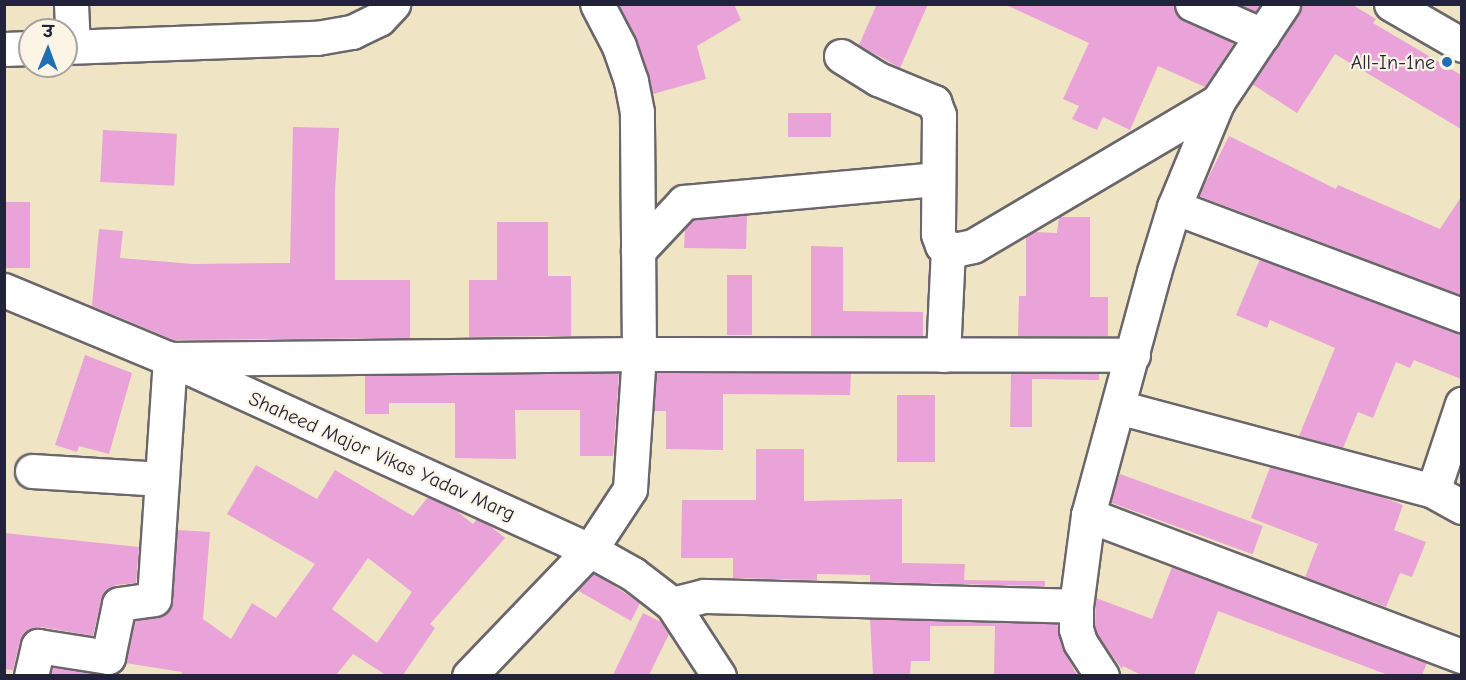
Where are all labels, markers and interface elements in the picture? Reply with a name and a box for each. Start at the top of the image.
north arrow [18,18,78,78]
text: उ [43,23,54,41]
place label: All-In-1ne [1351,50,1435,74]
marker: All-In-1ne [1440,55,1454,69]
street label: Shaheed Major Vikas Yadav Marg [245,386,519,526]

